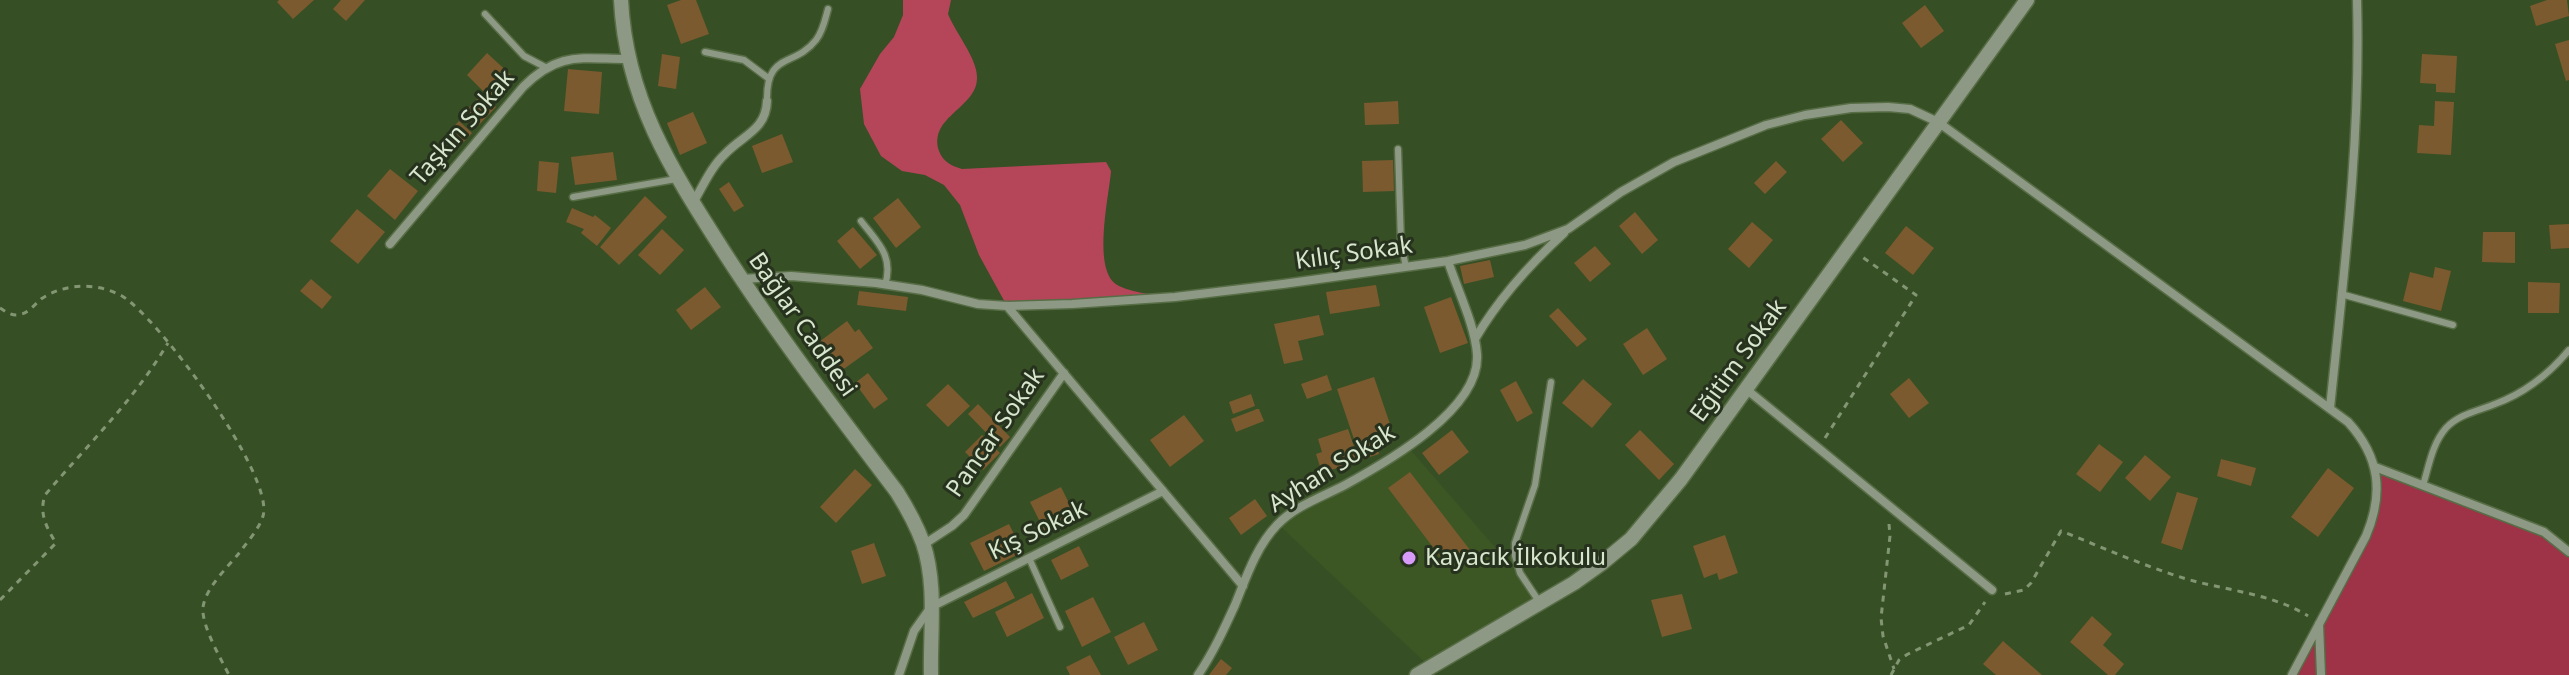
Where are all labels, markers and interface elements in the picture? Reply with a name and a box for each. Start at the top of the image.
street label: Taşkın Sokak [405,64,521,192]
street label: Kılıç Sokak [1294,232,1414,276]
street label: Bağlar Caddesi [742,248,862,402]
street label: Eğitim Sokak [1685,294,1793,428]
street label: Pancar Sokak [941,363,1051,503]
street label: Ayhan Sokak [1263,419,1401,519]
street label: Kış Sokak [984,495,1092,567]
place label: Kayacık İlkokulu [1425,544,1606,572]
marker: Kayacık İlkokulu [1400,549,1418,567]

